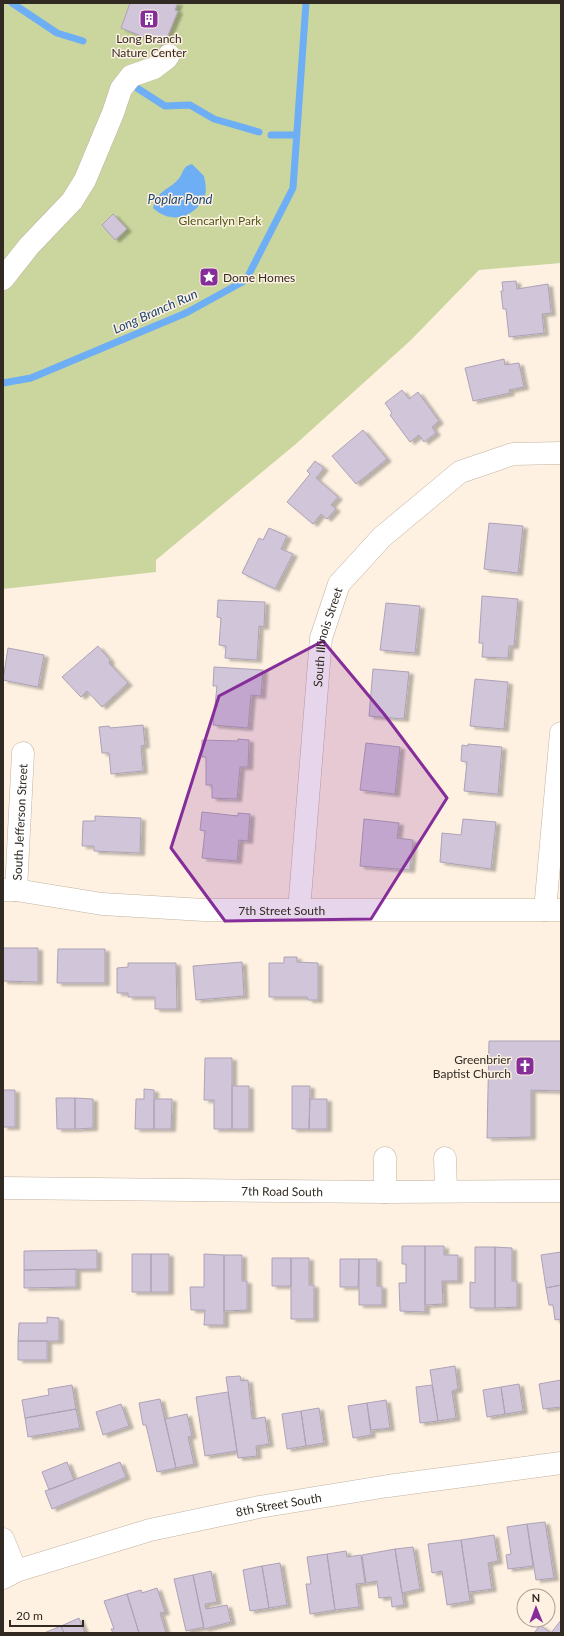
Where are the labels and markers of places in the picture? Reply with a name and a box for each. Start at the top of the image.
building icon: Long Branch Nature Center [138,8,160,30]
place label: Long Branch Nature Center [111,31,187,60]
place icon: Dome Homes [198,266,220,288]
place label: Dome Homes [223,270,295,285]
place label: Greenbrier Baptist Church [433,1052,512,1081]
church icon: Greenbrier Baptist Church [514,1055,536,1077]

